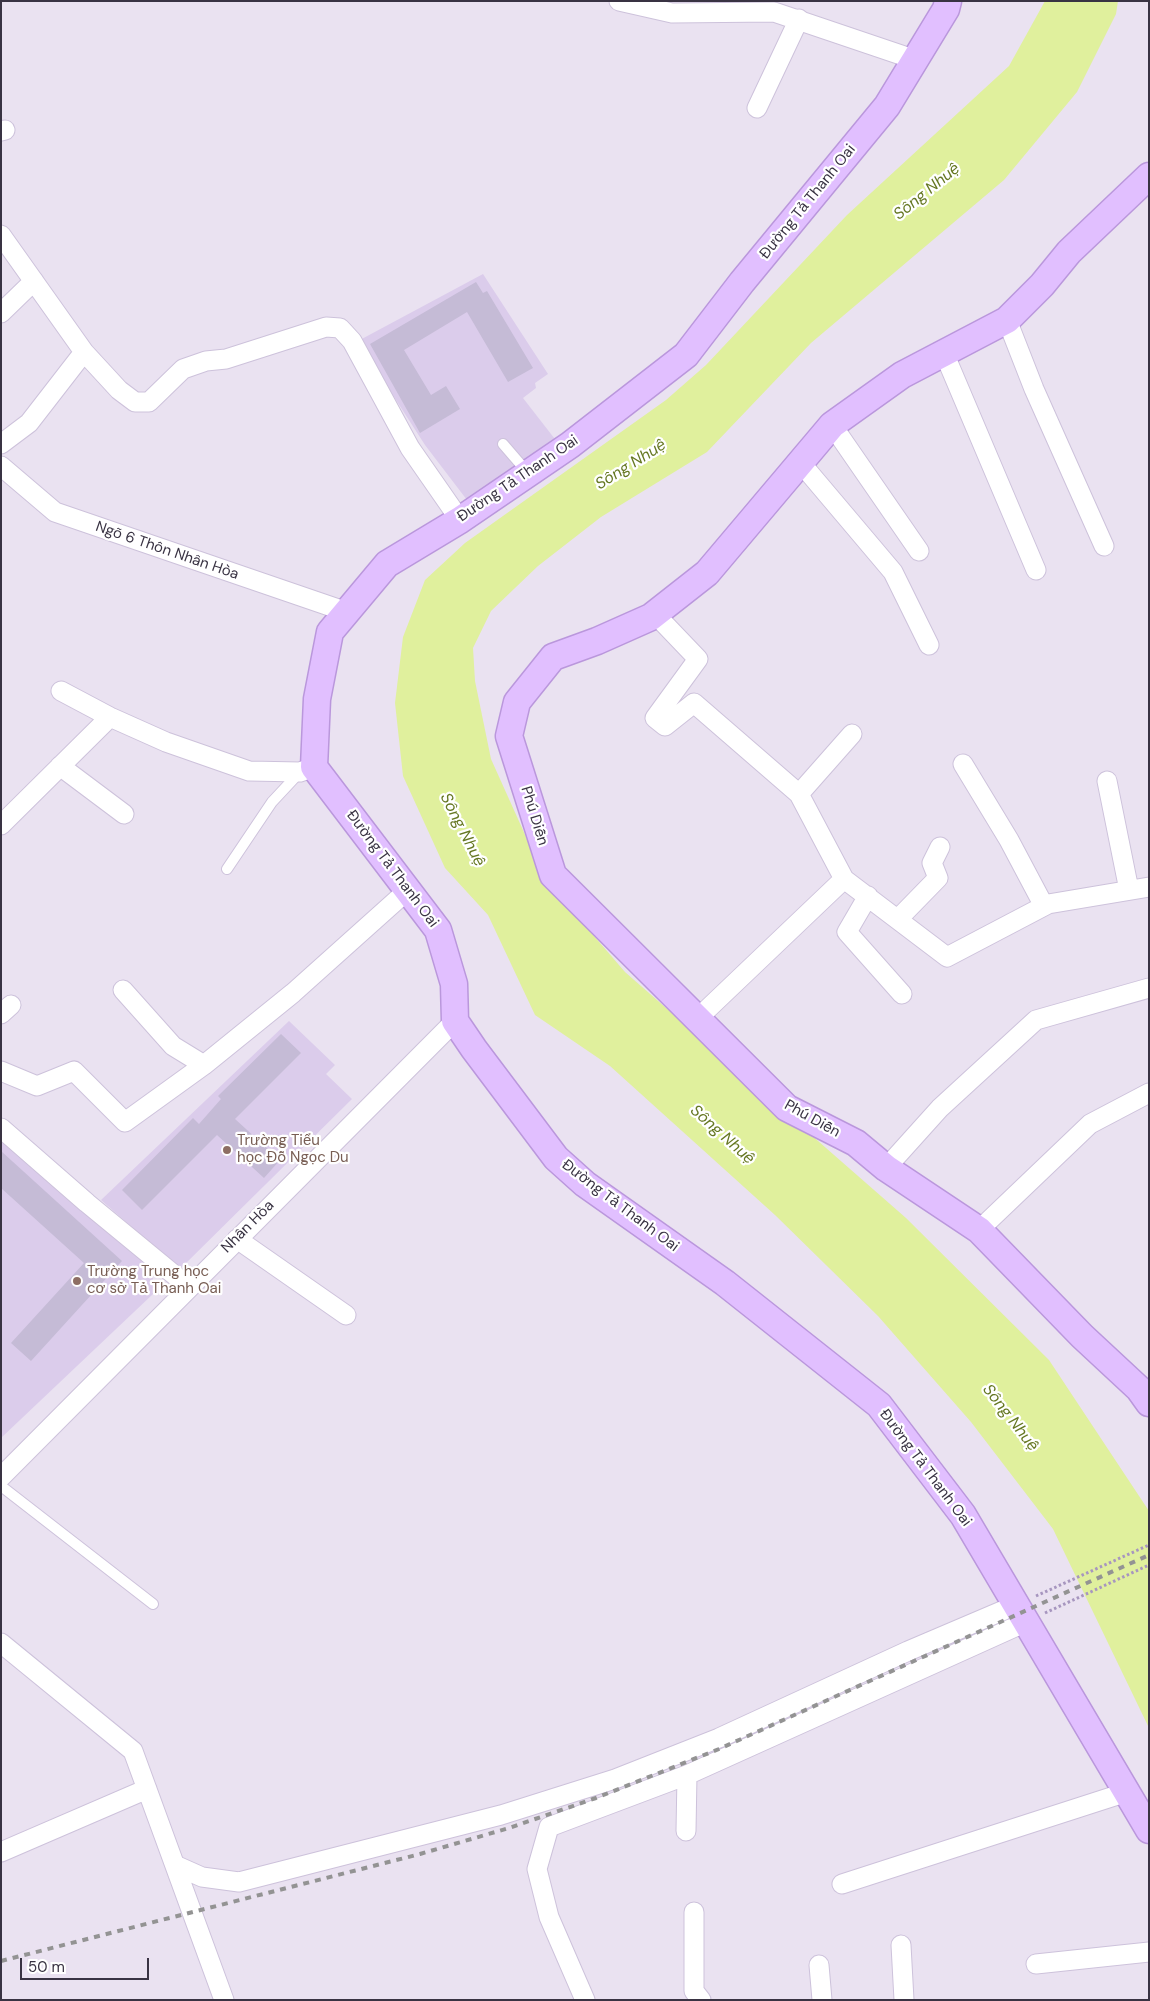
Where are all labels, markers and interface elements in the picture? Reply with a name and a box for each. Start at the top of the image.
street label: Đường Tả Thanh Oai [756,141,860,263]
water label: Sông Nhuệ [890,159,964,225]
street label: Đường Tả Thanh Oai [454,432,582,526]
water label: Sông Nhuệ [592,436,670,494]
street label: Ngõ 6 Thôn Nhân Hòa [93,518,241,584]
street label: Phú Diễn [516,784,552,848]
water label: Sông Nhuệ [435,790,489,870]
street label: Đường Tả Thanh Oai [342,807,442,931]
street label: Phú Diễn [781,1096,843,1142]
water label: Sông Nhuệ [686,1101,758,1169]
place label: Trường Tiểu học Đỗ Ngọc Du [237,1132,349,1167]
marker: Trường Tiểu học Đỗ Ngọc Du [221,1144,233,1156]
street label: Đường Tả Thanh Oai [558,1156,682,1256]
street label: Nhân Hòa [218,1197,278,1257]
place label: Trường Trung học cơ sở Tả Thanh Oai [87,1263,221,1298]
marker: Trường Trung học cơ sở Tả Thanh Oai [71,1275,83,1287]
water label: Sông Nhuệ [978,1381,1042,1455]
street label: Đường Tả Thanh Oai [875,1406,975,1530]
scale bar [22,1948,151,1980]
text: 50 m [28,1957,65,1977]

